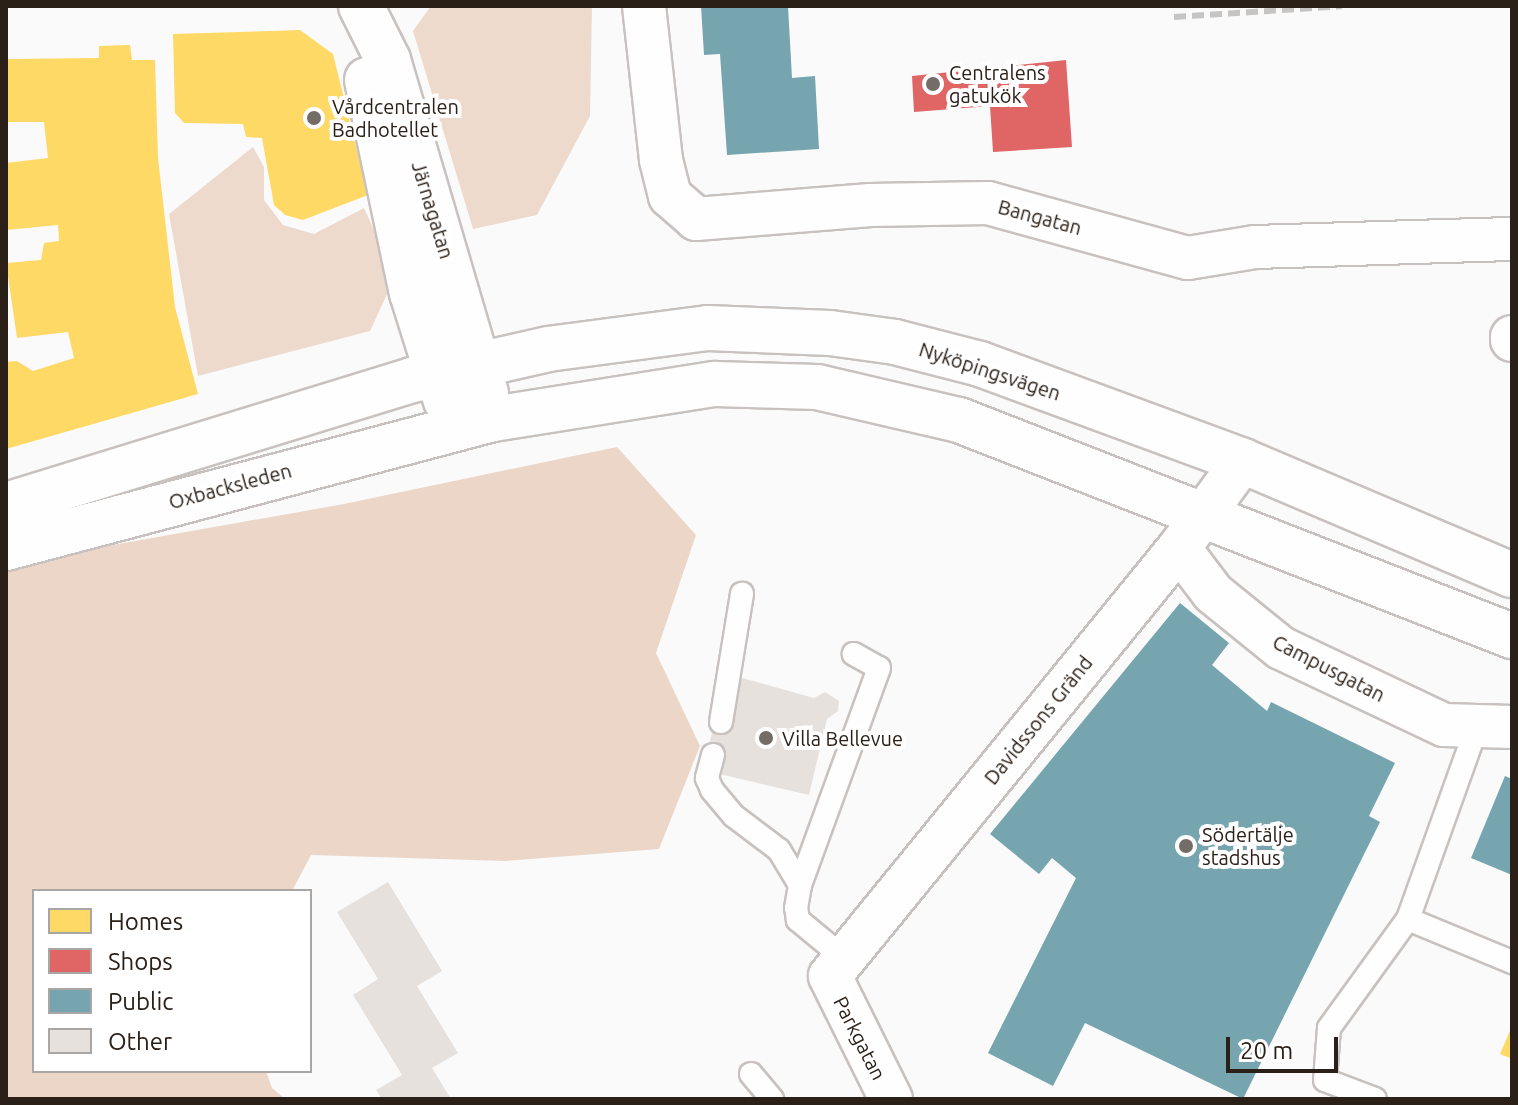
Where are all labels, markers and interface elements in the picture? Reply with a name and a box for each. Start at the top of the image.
place label: Centralens gatukök [949,60,1046,107]
marker: Centralens gatukök [924,75,942,93]
place label: Vårdcentralen Badhotellet [332,94,459,141]
marker: Vårdcentralen Badhotellet [303,107,325,129]
street label: Järnagatan [407,158,459,262]
street label: Bangatan [996,194,1084,240]
street label: Nyköpingsvägen [916,337,1064,405]
street label: Oxbacksleden [166,458,294,514]
street label: Campusgatan [1269,629,1389,707]
street label: Davidssons Gränd [979,651,1097,789]
place label: Villa Bellevue [782,726,903,750]
marker: Villa Bellevue [757,729,775,747]
place label: Södertälje stadshus [1202,822,1294,869]
marker: Södertälje stadshus [1177,837,1195,855]
legend [32,889,312,1073]
text: Homes [108,908,183,935]
text: Shops [108,948,173,975]
text: Public [108,988,173,1015]
street label: Parkgatan [829,992,891,1084]
scale bar [1230,1021,1342,1071]
text: Other [108,1028,172,1055]
text: 20 m [1240,1037,1293,1064]

